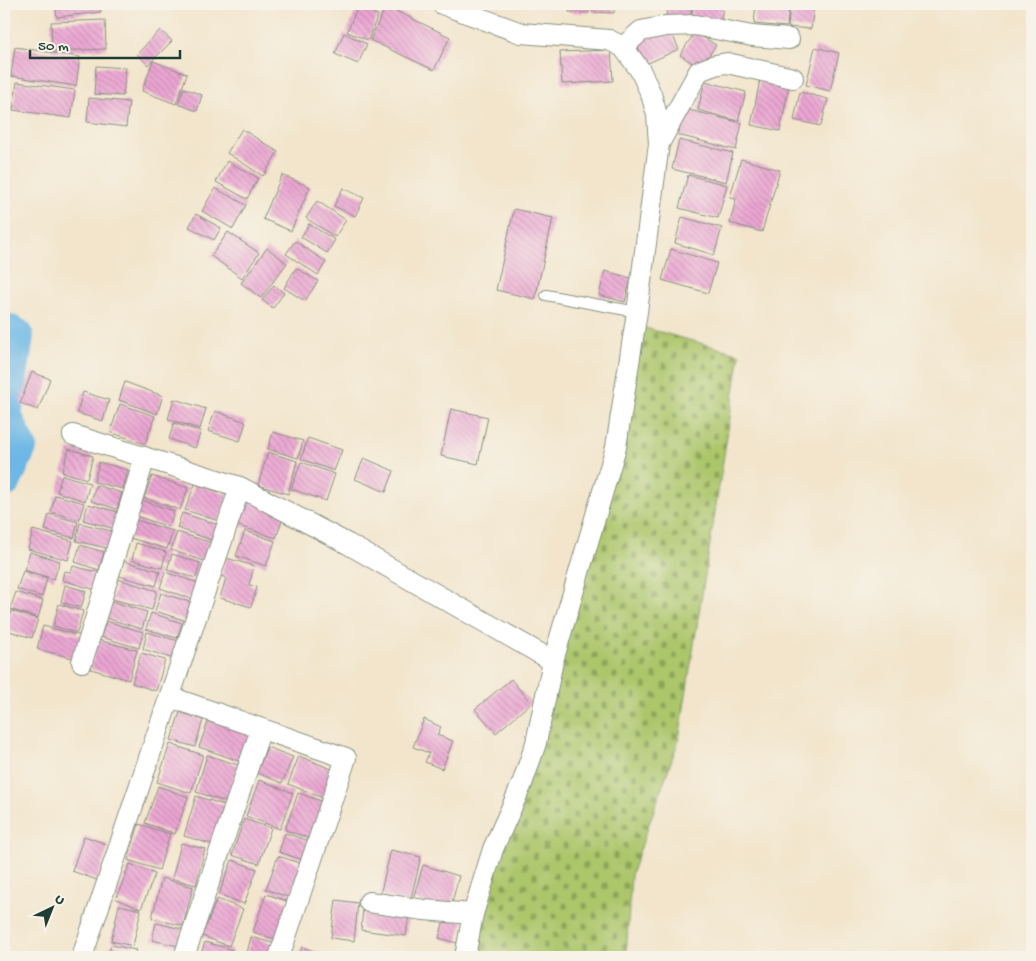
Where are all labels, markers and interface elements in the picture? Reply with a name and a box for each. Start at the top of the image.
scale bar [30,28,180,60]
text: 50 m [38,38,69,56]
north arrow [28,884,78,934]
text: U [50,891,68,909]

